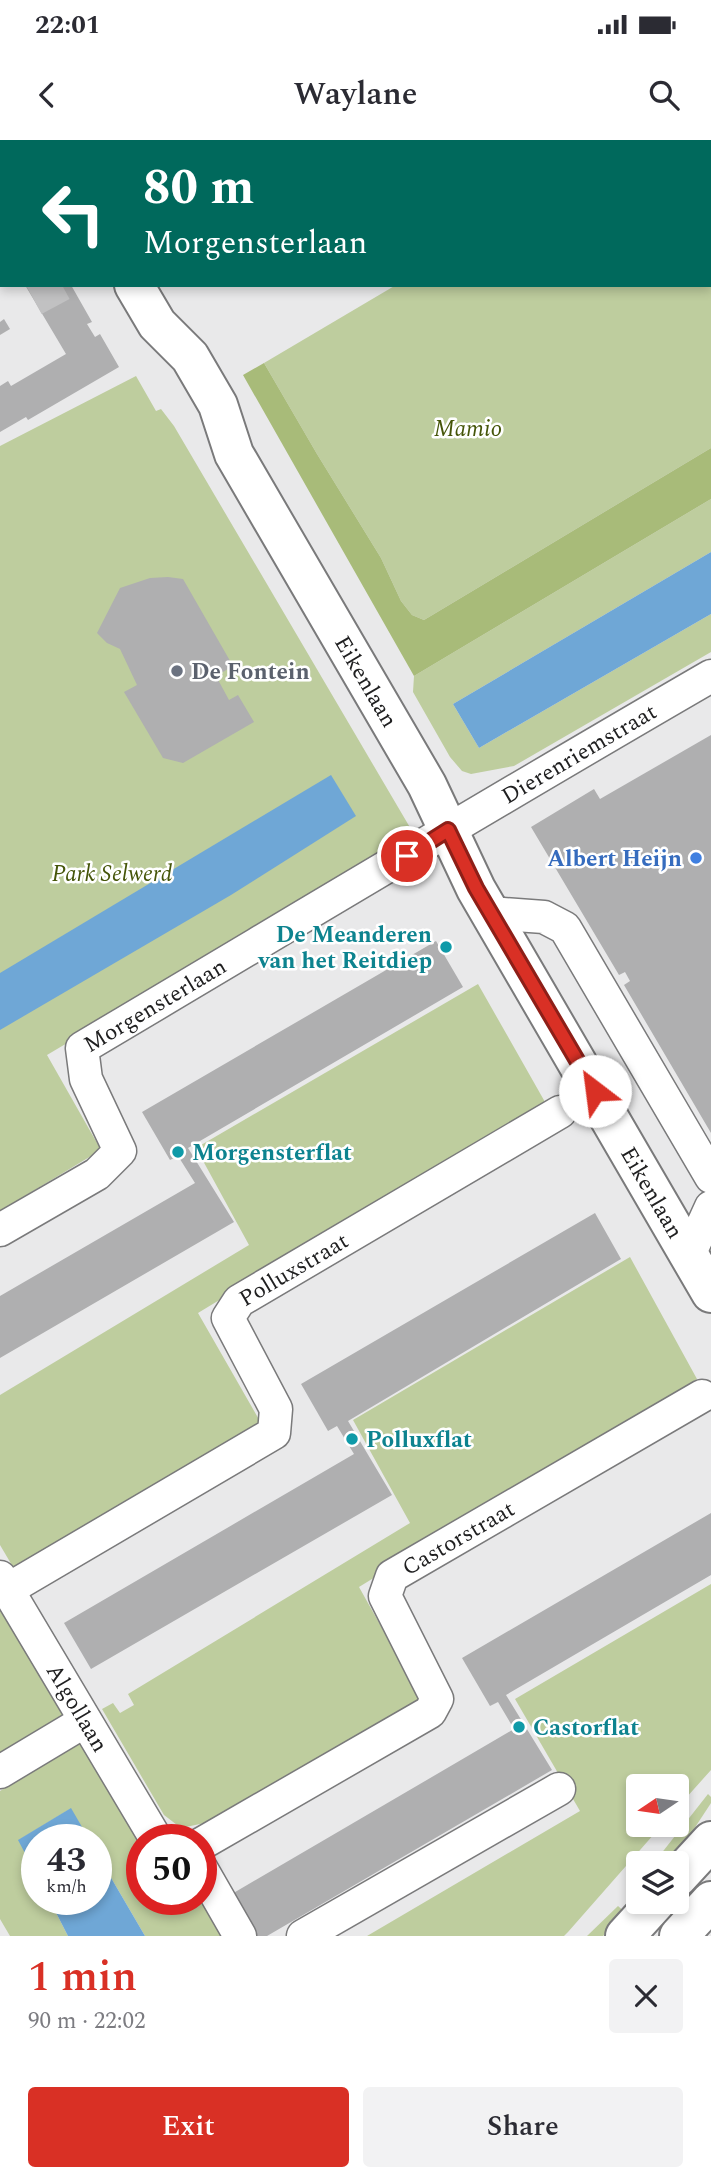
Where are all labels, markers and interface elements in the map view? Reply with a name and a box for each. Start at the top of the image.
text: 22:01 [35,5,100,45]
text: Waylane [293,70,418,119]
icon: back [28,76,66,114]
icon: search [645,76,683,114]
text: 80 m [143,151,254,226]
icon: left [28,168,119,259]
text: Morgensterlaan [143,219,367,268]
park label: Mamio [434,412,502,447]
street label: Eikenlaan [324,629,406,735]
place label: De Fontein [191,655,310,690]
marker: De Fontein [169,663,185,679]
street label: Dierenriemstraat [495,695,664,814]
pin [377,826,437,886]
icon: arrive [388,837,426,875]
place label: Albert Heijn [547,842,682,877]
marker: Albert Heijn [688,850,704,866]
park label: Park Selwerd [52,857,172,892]
place label: De Meanderen van het Reitdiep [258,918,432,979]
marker: De Meanderen van het Reitdiep [438,939,454,955]
street label: Morgensterlaan [77,950,234,1062]
position arrow [558,1054,632,1128]
place label: Morgensterflat [192,1136,352,1171]
street label: Eikenlaan [610,1140,692,1246]
marker: Morgensterflat [170,1144,186,1160]
street label: Polluxstraat [232,1224,356,1316]
place label: Polluxflat [366,1423,472,1458]
marker: Polluxflat [344,1431,360,1447]
street label: Castorstraat [396,1492,522,1586]
street label: Algollaan [36,1657,117,1759]
place label: Castorflat [533,1711,639,1746]
marker: Castorflat [511,1719,527,1735]
north arrow [626,1774,690,1838]
map controls [626,1774,689,1914]
speed limit sign: 50 [126,1824,217,1915]
text: 43 [47,1834,86,1887]
button: layers [626,1851,689,1914]
text: km/h [46,1873,87,1900]
text: 1 min [28,1946,137,2009]
button: close [609,1959,683,2033]
text: 90 m · 22:02 [28,2004,146,2039]
button: Exit [28,2087,349,2167]
button: Share [363,2087,683,2167]

